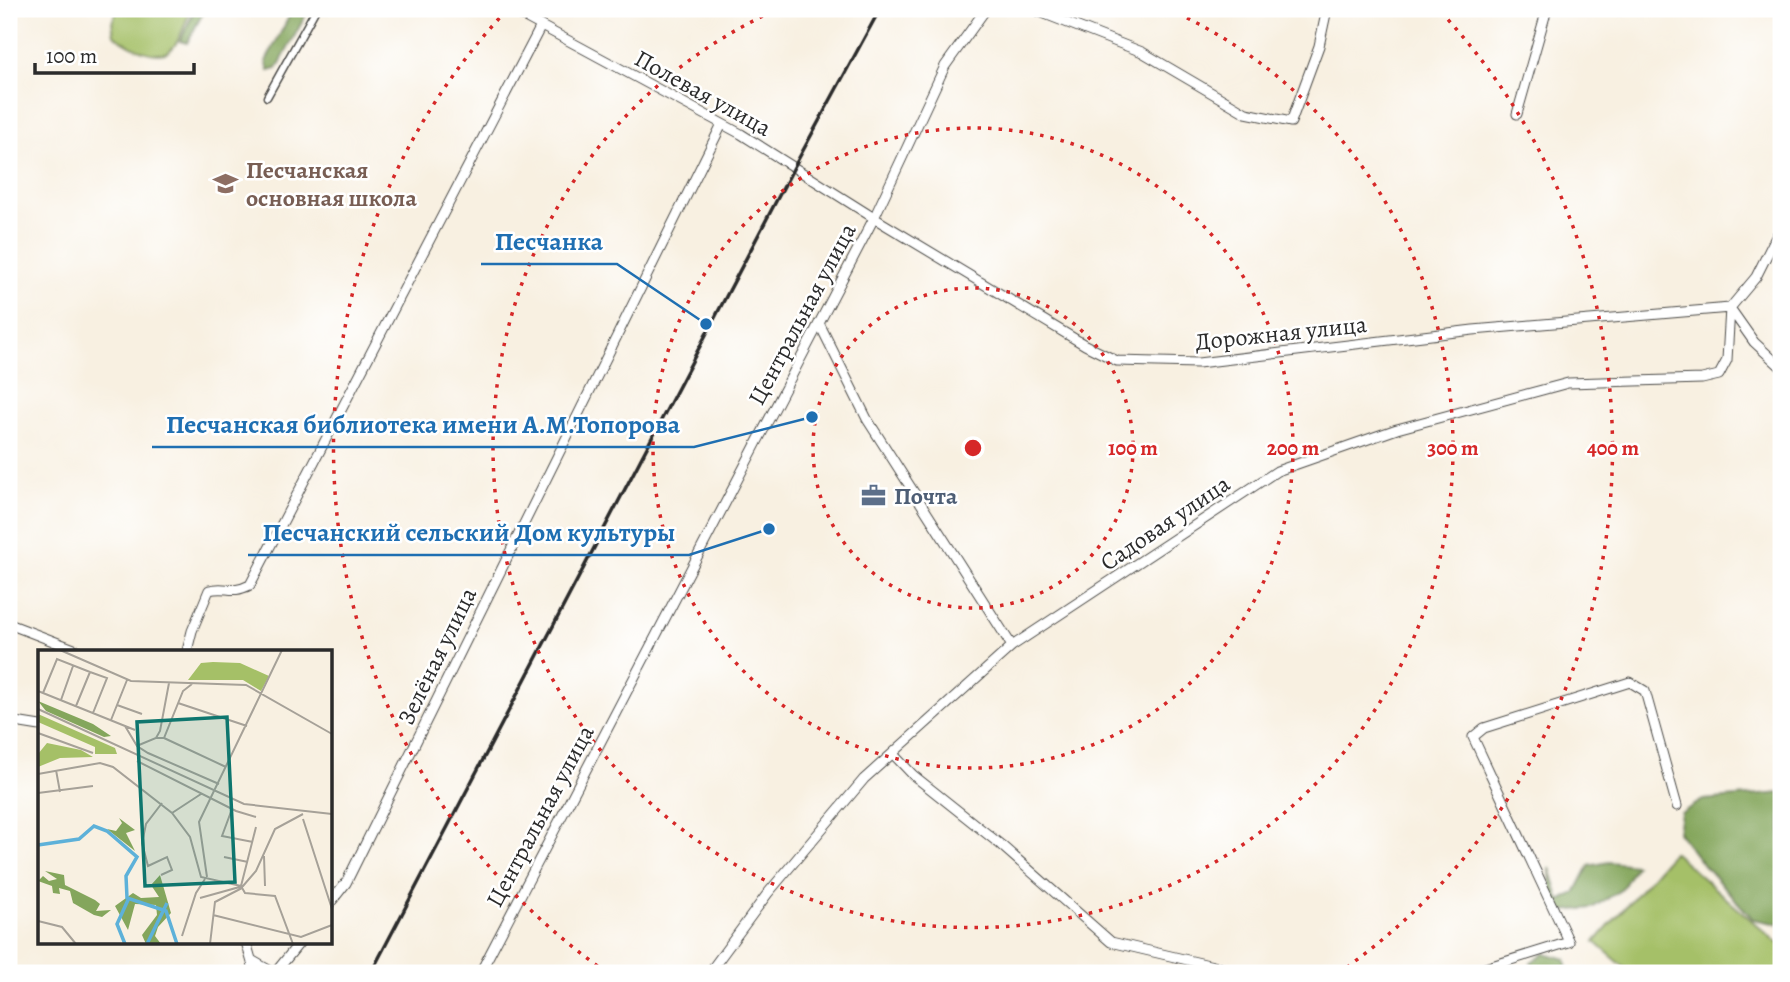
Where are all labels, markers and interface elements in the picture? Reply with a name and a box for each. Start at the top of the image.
scale bar [35,32,194,76]
text: 100 m [46,42,97,70]
street label: Полевая улица [629,42,777,144]
place label: Песчанская основная школа [246,154,417,214]
school or university icon: Песчанская основная школа [212,170,240,198]
callout: Песчанка [481,217,617,264]
street label: Центральная улица [741,218,863,410]
text: Песчанка [495,224,604,259]
street label: Дорожная улица [1194,308,1368,358]
callout: Песчанская библиотека имени А.М.Топорова [152,400,694,447]
text: Песчанская библиотека имени А.М.Топорова [166,407,681,442]
text: 100 m [1108,434,1158,462]
text: 200 m [1267,434,1320,462]
text: 300 m [1427,434,1479,462]
text: 400 m [1587,434,1640,462]
centre of rings [961,436,985,460]
street label: Садовая улица [1094,468,1236,578]
place label: Почта [894,480,958,512]
office icon: Почта [860,482,888,510]
callout: Песчанский сельский Дом культуры [248,508,689,555]
text: Песчанский сельский Дом культуры [263,515,675,550]
street label: Зелёная улица [390,582,484,730]
inset map [38,650,332,944]
street label: Центральная улица [479,720,601,912]

